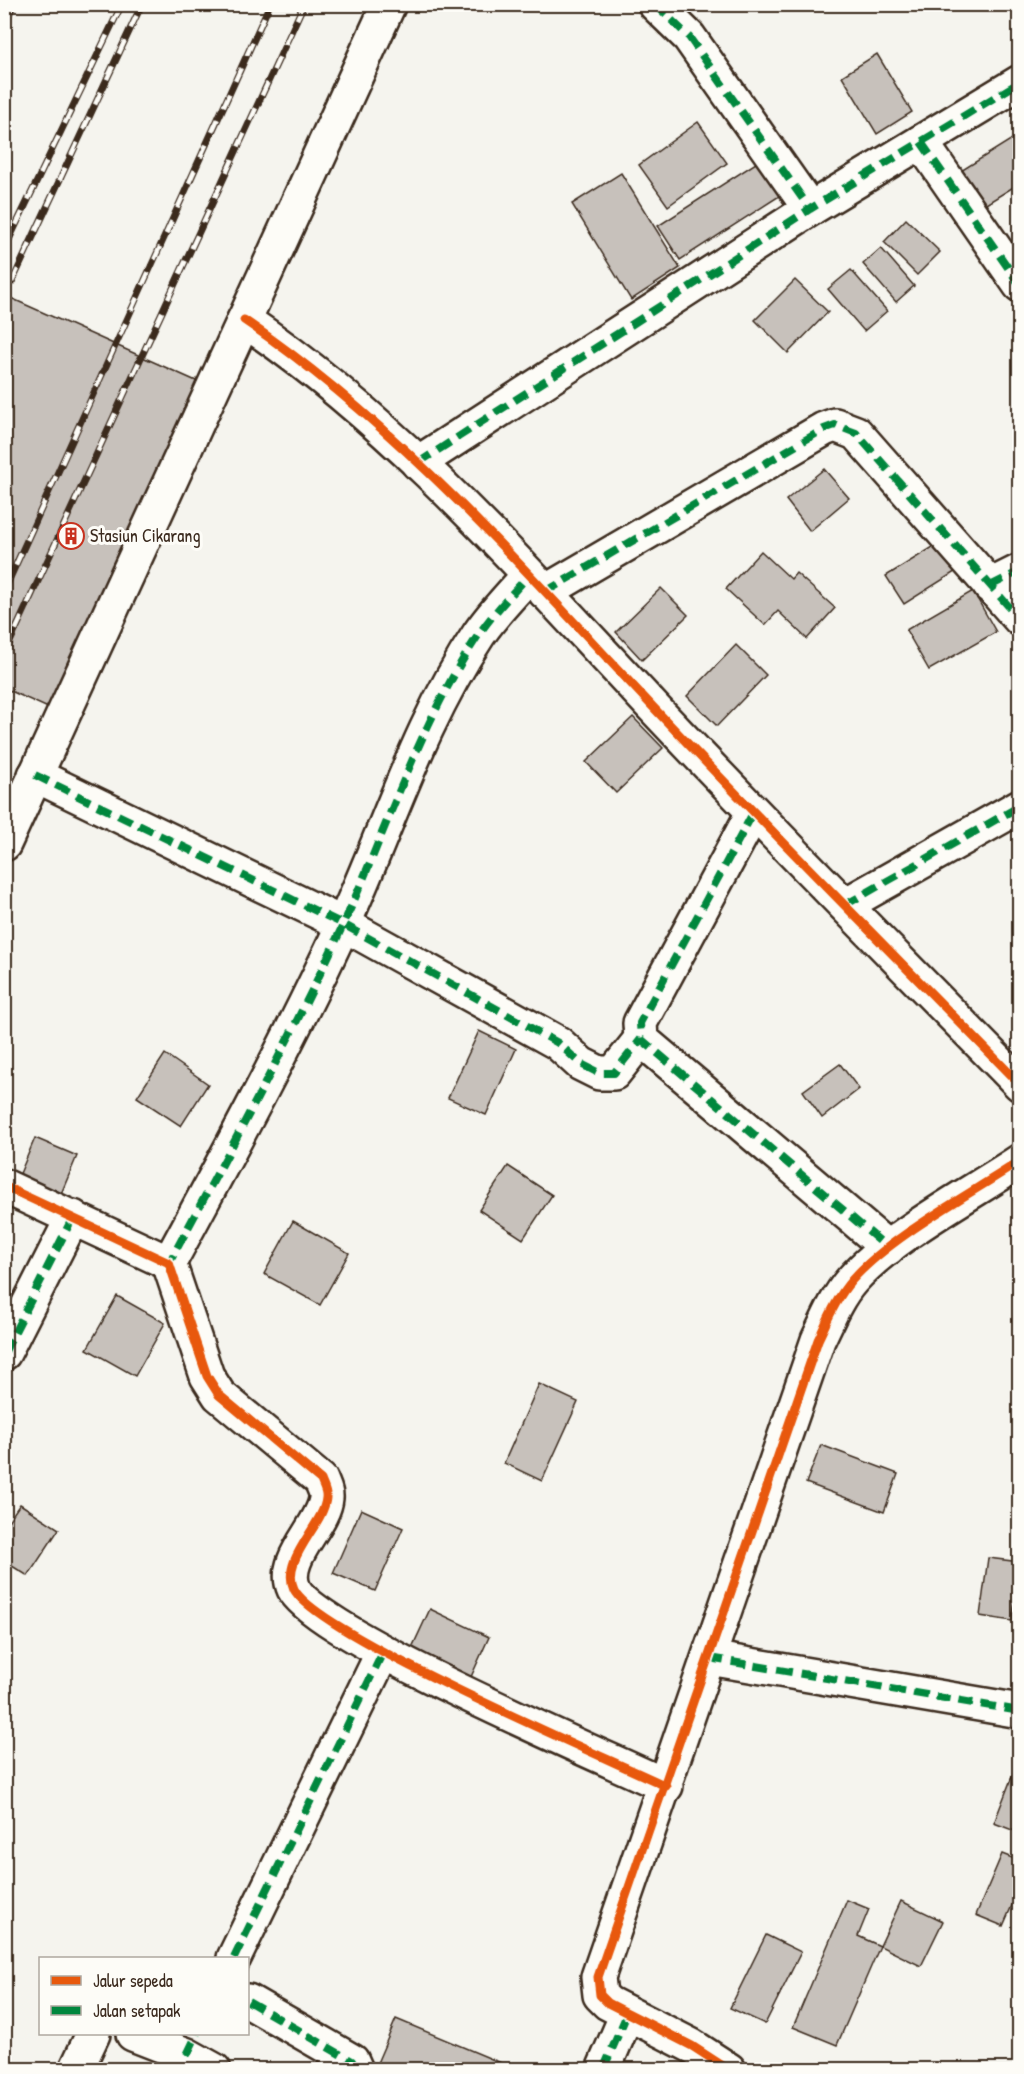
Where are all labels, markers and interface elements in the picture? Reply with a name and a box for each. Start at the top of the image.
building icon: Stasiun Cikarang [56,521,86,551]
place label: Stasiun Cikarang [90,523,201,548]
legend [39,1957,249,2035]
text: Jalur sepeda [93,1968,173,1993]
text: Jalan setapak [93,1998,181,2023]

